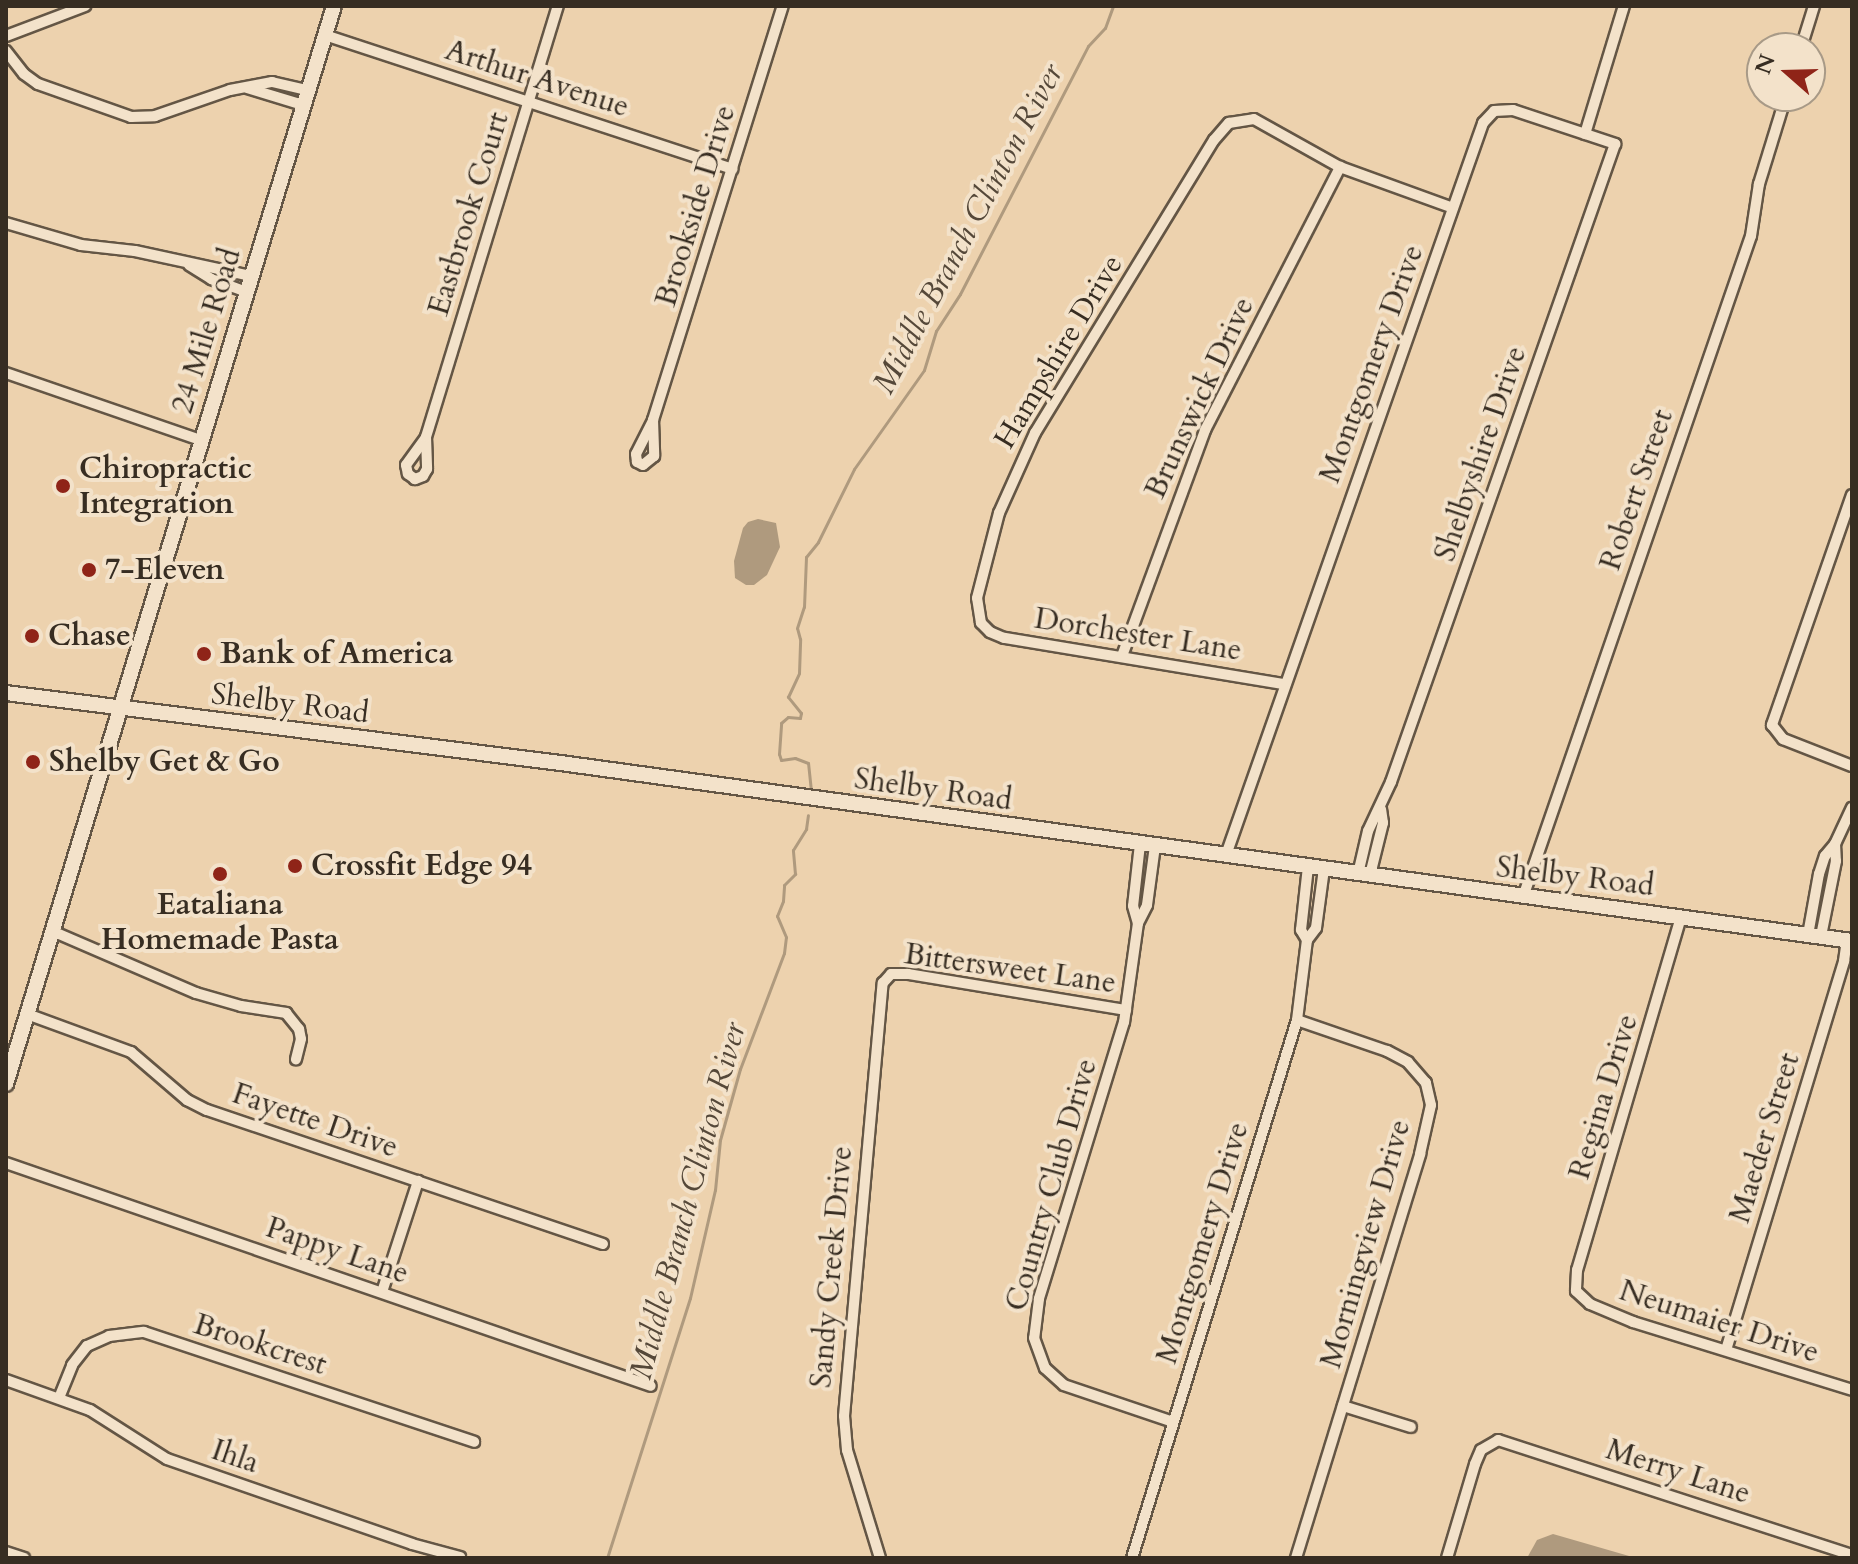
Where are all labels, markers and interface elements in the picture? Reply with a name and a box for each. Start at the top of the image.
street label: Arthur Avenue [441,32,633,126]
north arrow [1746,32,1826,112]
text: N [1748,50,1783,79]
water label: Middle Branch Clinton River [865,58,1071,400]
street label: Brookside Drive [648,101,744,311]
street label: Eastbrook Court [421,108,517,320]
street label: Montgomery Drive [1312,240,1432,488]
street label: 24 Mile Road [165,244,249,418]
street label: Hampshire Drive [987,249,1131,455]
street label: Brunswick Drive [1138,292,1262,504]
street label: Shelbyshire Drive [1427,342,1535,566]
street label: Robert Street [1593,405,1681,575]
place label: Chiropractic Integration [79,451,252,522]
marker: Chiropractic Integration [54,477,72,495]
place label: 7-Eleven [105,552,224,588]
marker: 7-Eleven [80,561,98,579]
street label: Dorchester Lane [1032,601,1244,669]
place label: Chase [48,618,131,654]
marker: Chase [23,627,41,645]
place label: Bank of America [220,636,453,672]
marker: Bank of America [195,645,213,663]
street label: Shelby Road [209,676,371,732]
place label: Shelby Get & Go [49,744,280,780]
marker: Shelby Get & Go [24,753,42,771]
street label: Shelby Road [852,761,1014,819]
place label: Crossfit Edge 94 [311,848,532,884]
street label: Shelby Road [1494,849,1656,905]
marker: Crossfit Edge 94 [286,857,304,875]
marker: Eataliana Homemade Pasta [211,865,229,883]
place label: Eataliana Homemade Pasta [101,887,339,958]
street label: Bittersweet Lane [902,936,1118,1002]
street label: Regina Drive [1562,1010,1646,1184]
water label: Middle Branch Clinton River [622,1018,754,1384]
street label: Maeder Street [1722,1049,1808,1227]
street label: Country Club Drive [999,1055,1105,1315]
street label: Fayette Drive [227,1076,403,1166]
street label: Morningview Drive [1313,1116,1419,1372]
street label: Montgomery Drive [1149,1118,1257,1368]
street label: Sandy Creek Drive [803,1145,861,1389]
street label: Pappy Lane [261,1210,413,1292]
street label: Neumaier Drive [1615,1273,1823,1371]
street label: Brookcrest [189,1307,331,1383]
street label: Ihla [207,1432,263,1482]
street label: Merry Lane [1601,1432,1755,1512]

